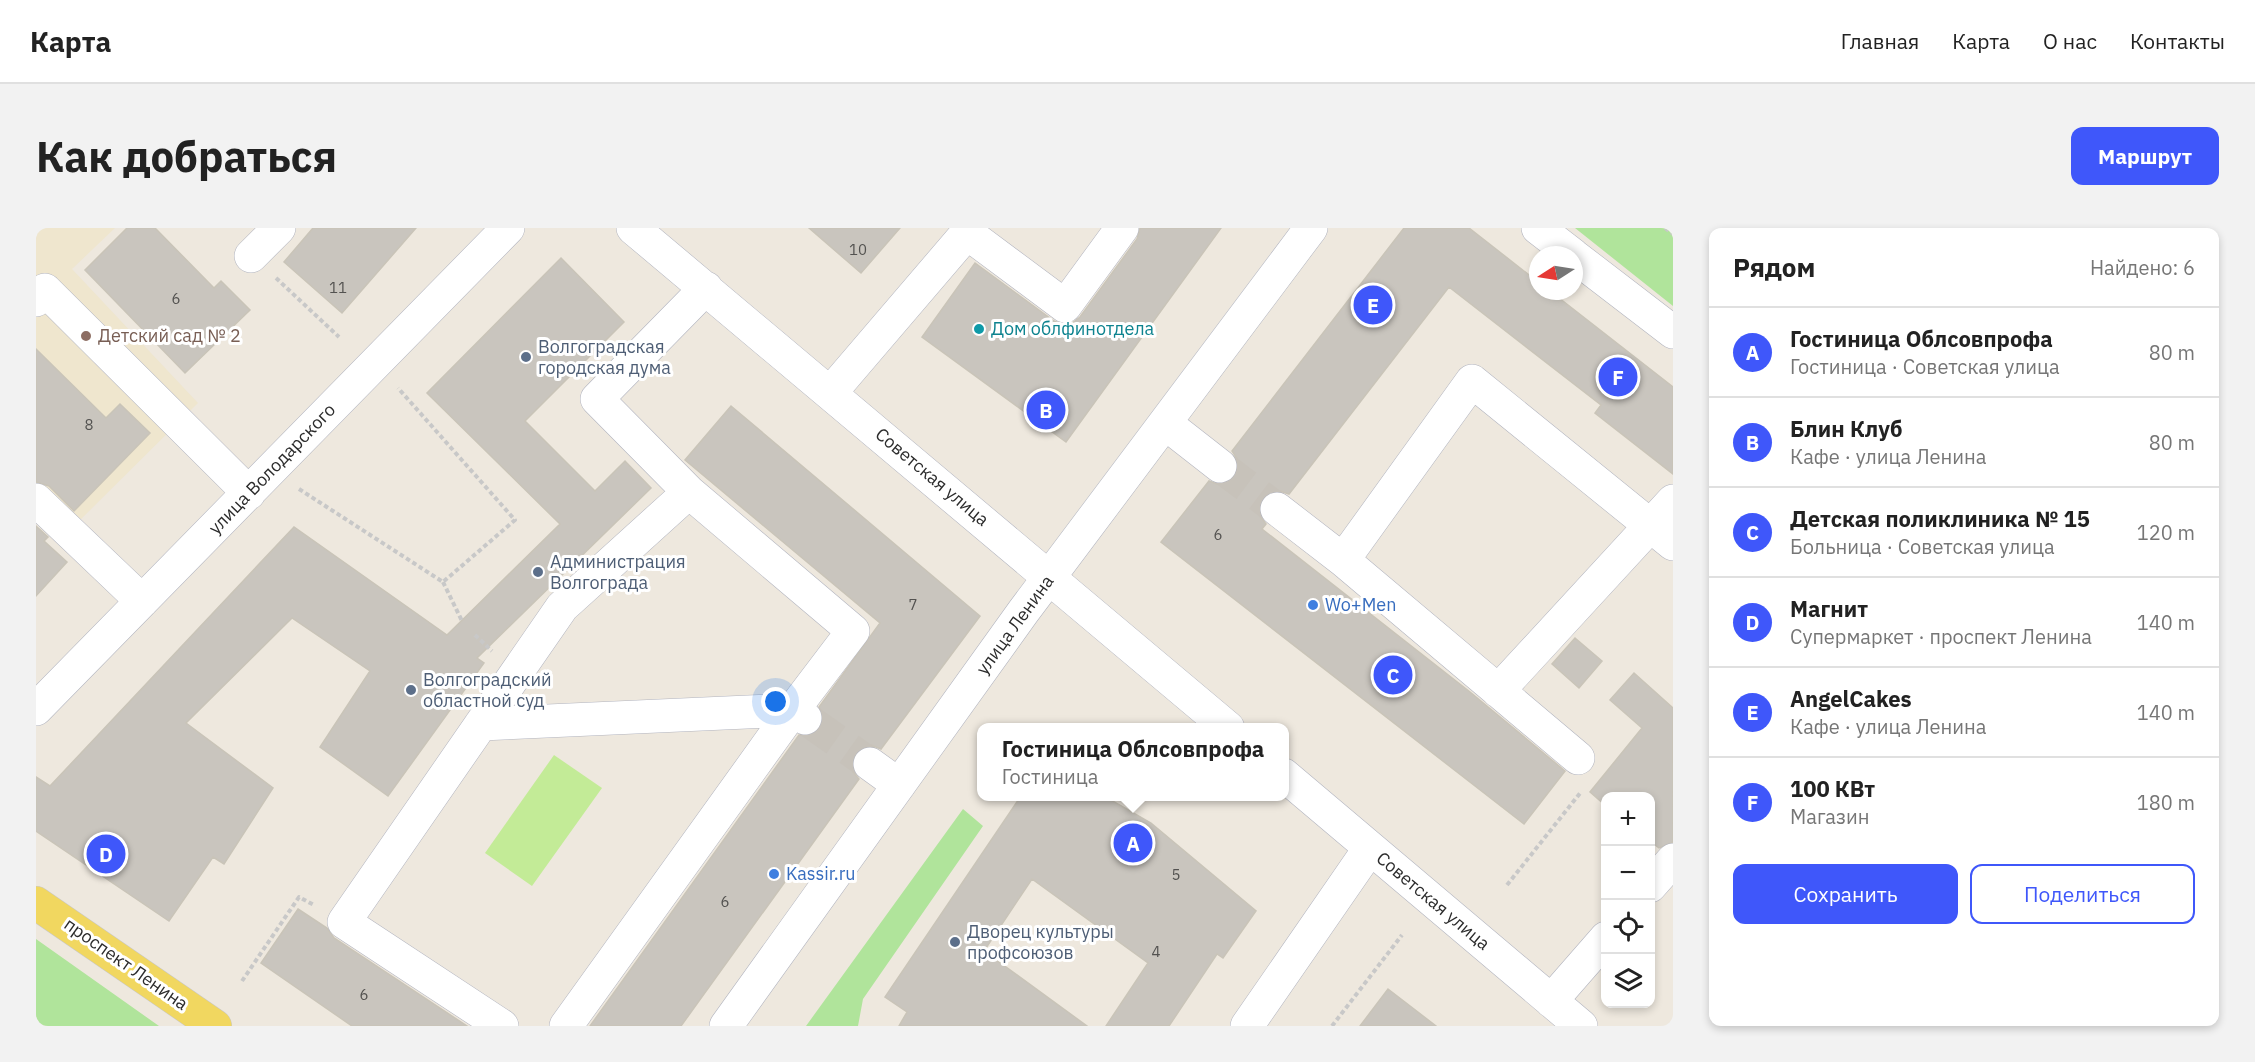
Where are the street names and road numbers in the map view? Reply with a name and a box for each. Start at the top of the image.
street label: улица Володарского [203,398,340,539]
street label: Советская улица [871,422,994,531]
street label: улица Ленина [971,570,1059,679]
street label: Советская улица [1372,846,1495,955]
street label: проспект Ленина [60,912,193,1015]

